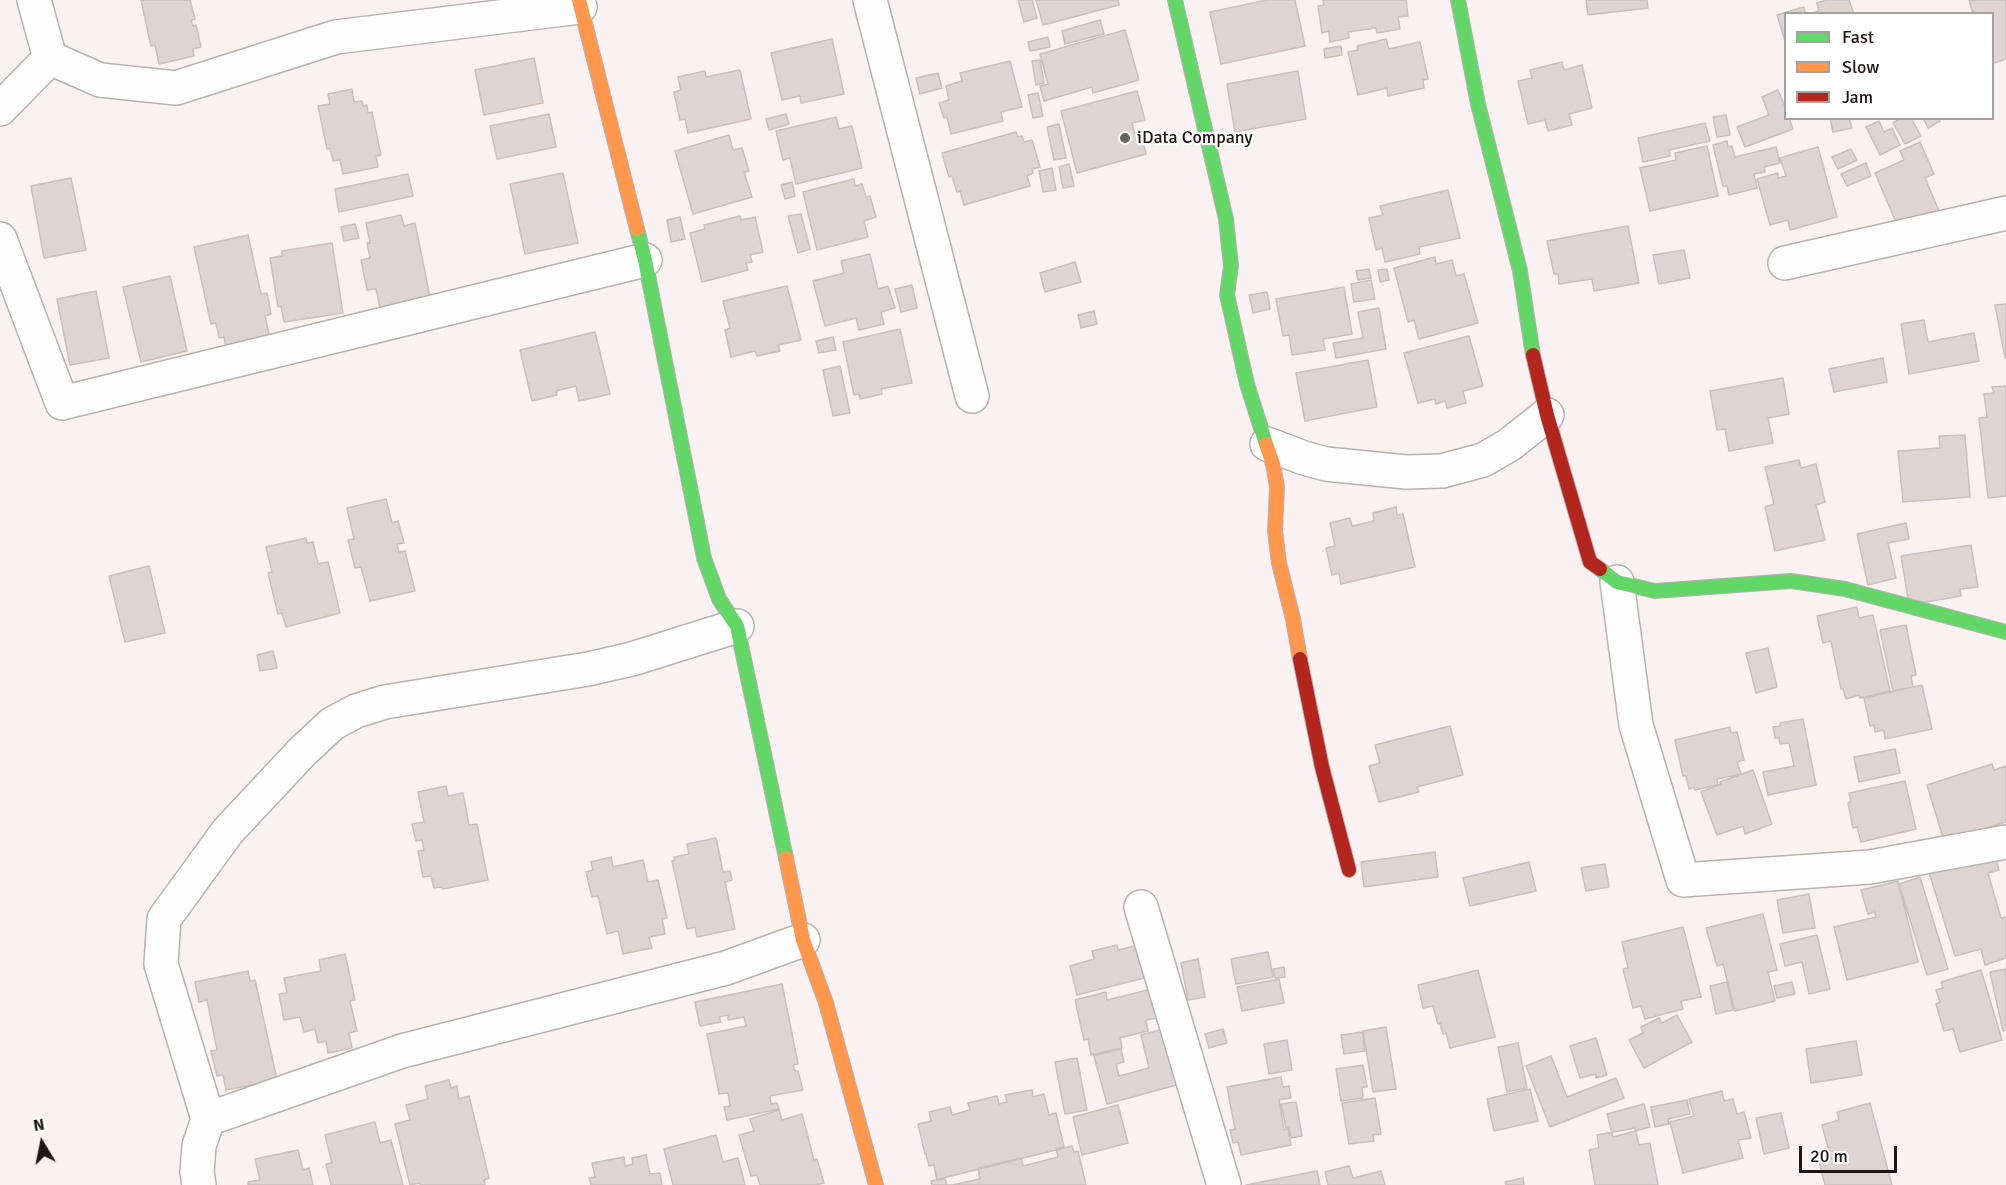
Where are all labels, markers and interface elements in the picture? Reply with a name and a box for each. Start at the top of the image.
legend [1784,12,1994,120]
text: Fast [1842,26,1874,48]
text: Slow [1842,56,1879,78]
text: Jam [1842,86,1873,108]
place label: iData Company [1137,127,1253,149]
marker: iData Company [1118,131,1132,145]
north arrow [12,1113,72,1173]
text: N [32,1114,46,1136]
scale bar [1802,1134,1900,1172]
text: 20 m [1810,1145,1848,1167]

